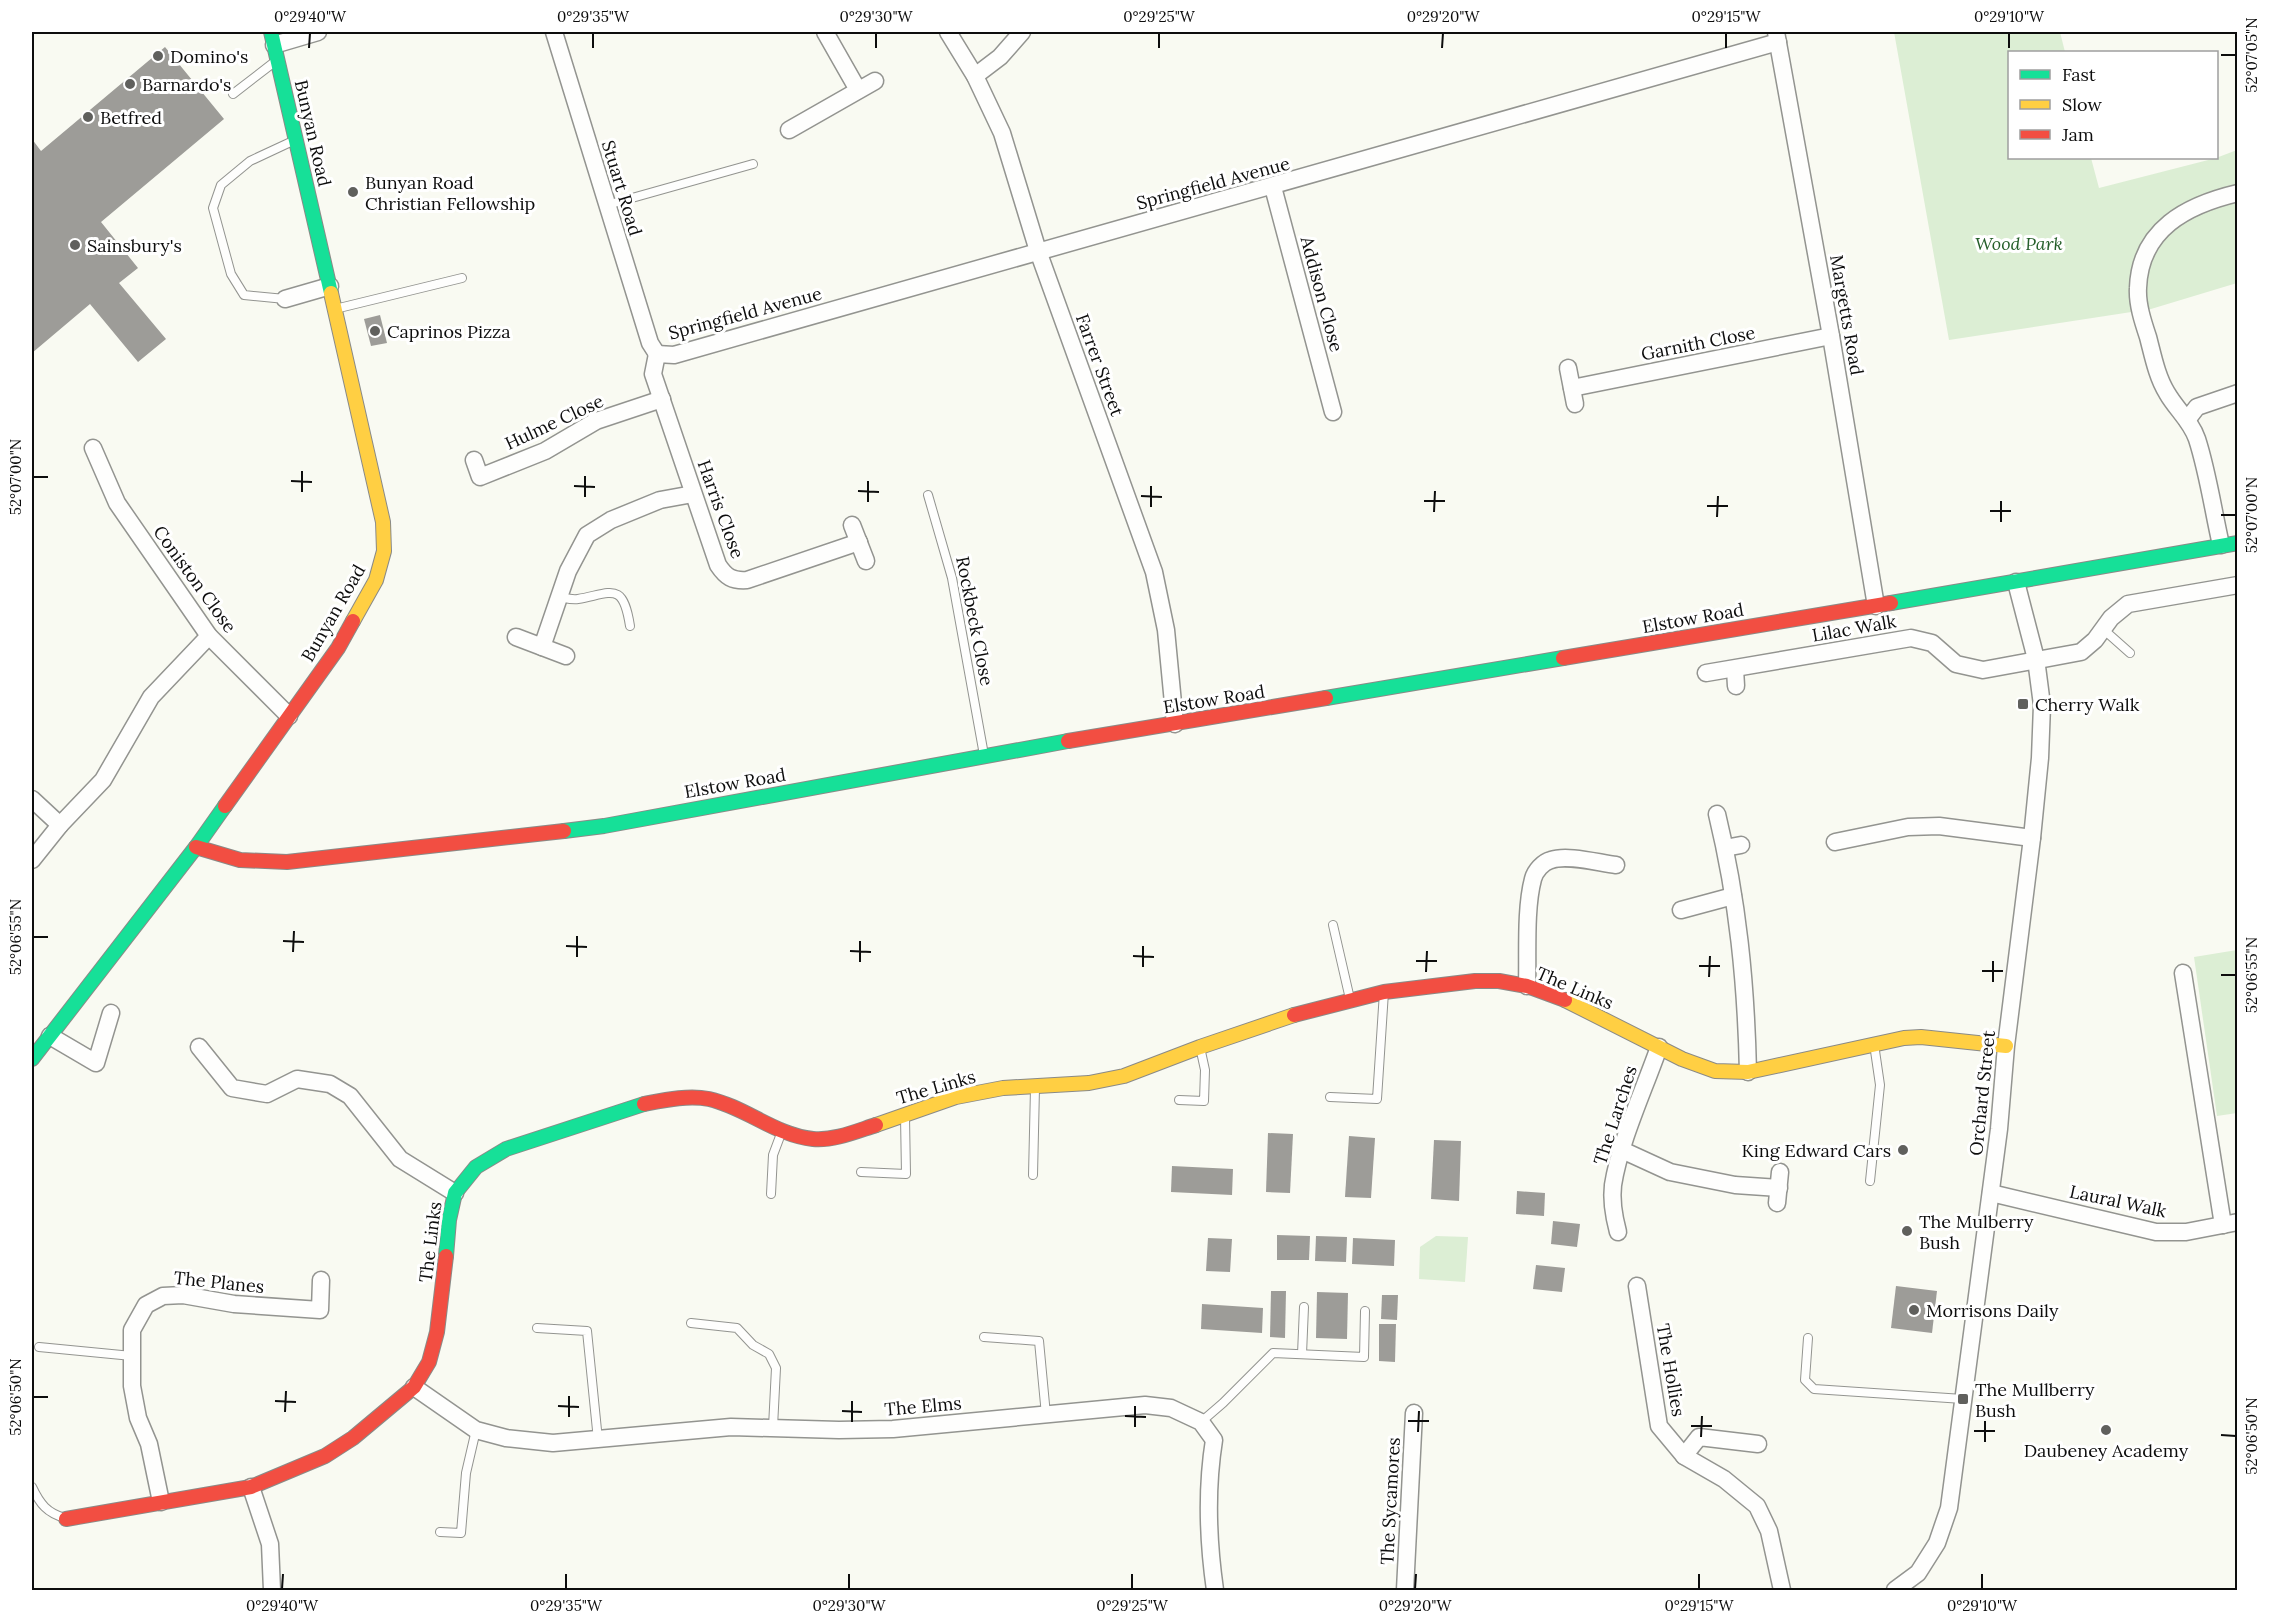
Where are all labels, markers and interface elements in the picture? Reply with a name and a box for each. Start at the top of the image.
text: 0°29'40"W [274,7,347,26]
text: 0°29'35"W [557,7,630,26]
text: 0°29'30"W [839,7,914,26]
text: 0°29'25"W [1123,7,1196,26]
text: 0°29'20"W [1407,7,1480,26]
text: 0°29'15"W [1692,7,1762,26]
text: 0°29'10"W [1974,7,2045,26]
text: 52°07'05"N [2242,17,2261,93]
place label: Domino's [170,45,248,68]
marker: Domino's [151,49,165,63]
legend [2008,51,2218,159]
text: Fast [2062,63,2096,86]
place label: Barnardo's [142,73,231,96]
marker: Barnardo's [123,77,137,91]
street label: Bunyan Road [290,77,336,189]
text: Slow [2062,93,2102,116]
place label: Betfred [100,106,162,129]
marker: Betfred [81,110,95,124]
text: Jam [2061,123,2094,146]
street label: Stuart Road [597,138,647,239]
street label: Springfield Avenue [1134,151,1292,215]
place label: Bunyan Road Christian Fellowship [365,171,535,215]
marker: Bunyan Road Christian Fellowship [346,185,360,199]
park label: Wood Park [1975,232,2063,255]
street label: Addison Close [1295,233,1349,354]
place label: Sainsbury's [87,234,182,257]
marker: Sainsbury's [68,238,82,252]
street label: Margetts Road [1825,253,1869,377]
street label: Springfield Avenue [666,281,824,345]
street label: Farrer Street [1071,311,1129,419]
place label: Caprinos Pizza [387,320,511,343]
street label: Garnith Close [1639,321,1757,365]
marker: Caprinos Pizza [368,324,382,338]
street label: Hulme Close [501,389,607,455]
text: 52°07'00"N [6,439,25,515]
street label: Harris Close [693,457,750,562]
text: 52°07'00"N [2242,477,2261,553]
street label: Coniston Close [148,521,242,637]
street label: Rockbeck Close [951,554,999,688]
street label: Bunyan Road [296,560,370,666]
street label: Elstow Road [1640,598,1746,638]
street label: Lilac Walk [1810,609,1898,647]
street label: Elstow Road [1162,680,1267,718]
place label: Cherry Walk [2035,693,2140,716]
marker: Cherry Walk [2016,697,2030,711]
street label: Elstow Road [682,763,788,803]
text: 52°06'55"N [6,899,25,975]
text: 52°06'55"N [2242,937,2261,1013]
street label: The Links [1533,962,1617,1014]
street label: Orchard Street [1964,1029,2000,1157]
street label: The Larches [1588,1062,1642,1168]
street label: The Links [894,1065,978,1109]
place label: King Edward Cars [1741,1139,1891,1162]
marker: King Edward Cars [1896,1143,1910,1157]
street label: Laural Walk [2067,1180,2169,1223]
street label: The Links [414,1200,446,1284]
place label: The Mulberry Bush [1919,1210,2034,1254]
marker: The Mulberry Bush [1900,1224,1914,1238]
street label: The Planes [173,1266,265,1298]
place label: Morrisons Daily [1926,1299,2059,1322]
marker: Morrisons Daily [1907,1303,1921,1317]
street label: The Hollies [1652,1322,1690,1418]
text: 52°06'50"N [6,1358,25,1436]
place label: The Mullberry Bush [1975,1378,2095,1422]
street label: The Elms [883,1391,963,1421]
marker: The Mullberry Bush [1956,1392,1970,1406]
text: 52°06'50"N [2242,1397,2261,1475]
marker: Daubeney Academy [2099,1423,2113,1437]
street label: The Sycamores [1375,1437,1405,1565]
place label: Daubeney Academy [2024,1439,2189,1462]
text: 0°29'40"W [246,1596,319,1615]
text: 0°29'35"W [530,1596,603,1615]
text: 0°29'30"W [812,1596,887,1615]
text: 0°29'25"W [1096,1596,1169,1615]
text: 0°29'20"W [1379,1596,1452,1615]
text: 0°29'15"W [1665,1596,1735,1615]
text: 0°29'10"W [1947,1596,2018,1615]

